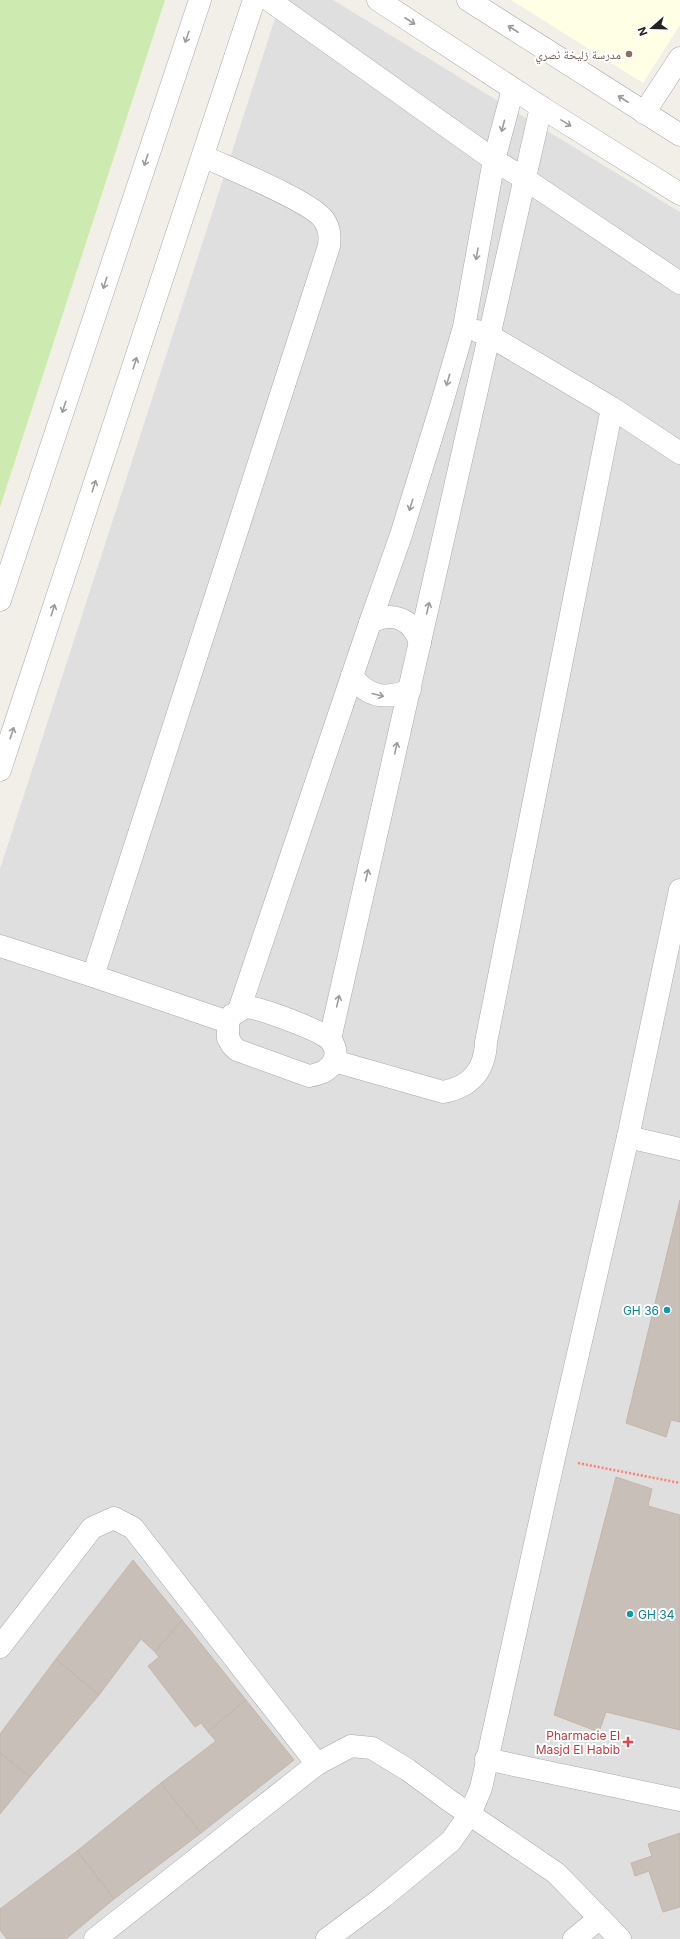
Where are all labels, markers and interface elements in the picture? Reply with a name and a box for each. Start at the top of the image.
north arrow [632,8,672,48]
one-way arrow [404,18,416,26]
one-way arrow [508,25,519,34]
text: N [635,25,651,38]
one-way arrow [183,31,191,43]
place label: مدرسة زليخة نصري [535,47,621,65]
marker: مدرسة زليخة نصري [624,49,634,59]
one-way arrow [617,95,629,103]
one-way arrow [560,119,571,127]
one-way arrow [499,120,506,133]
one-way arrow [142,153,149,166]
one-way arrow [473,247,481,260]
one-way arrow [101,277,108,290]
one-way arrow [131,357,139,369]
one-way arrow [444,374,452,387]
one-way arrow [60,400,67,413]
one-way arrow [91,480,98,493]
one-way arrow [406,498,414,510]
one-way arrow [425,601,433,614]
one-way arrow [50,603,57,616]
one-way arrow [371,691,384,699]
one-way arrow [9,727,16,740]
one-way arrow [393,742,401,755]
one-way arrow [364,869,372,882]
one-way arrow [335,995,343,1008]
place label: GH 36 [623,1303,659,1318]
marker: GH 36 [662,1305,672,1315]
place label: GH 34 [638,1607,675,1622]
marker: GH 34 [625,1609,635,1619]
place label: Pharmacie El Masjd El Habib [536,1728,620,1757]
marker: Pharmacie El Masjd El Habib [623,1737,633,1747]

